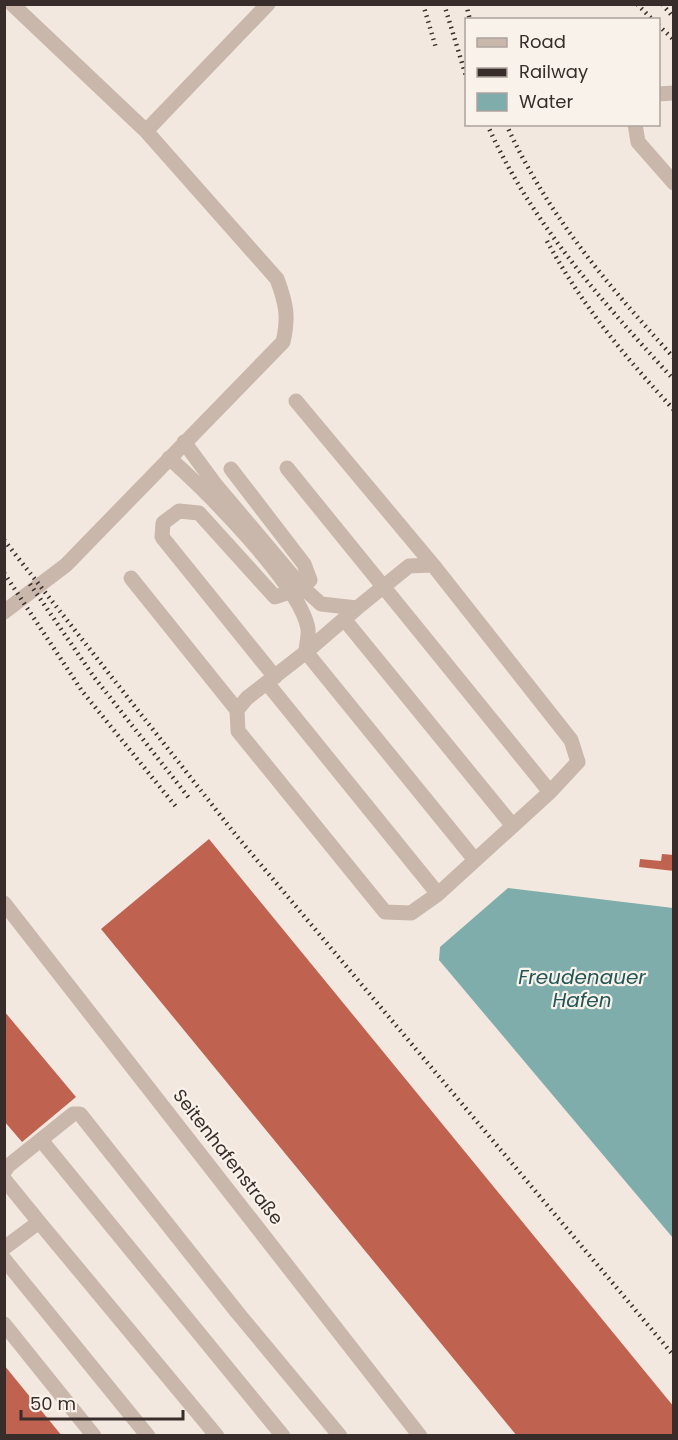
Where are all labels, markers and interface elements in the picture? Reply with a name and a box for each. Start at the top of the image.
legend [465,18,660,126]
text: Road [519,29,566,54]
text: Railway [519,59,588,84]
text: Water [519,89,573,114]
water label: Freudenauer Hafen [518,963,646,1014]
street label: Seitenhafenstraße [167,1084,289,1230]
scale bar [21,1383,183,1421]
text: 50 m [30,1391,76,1416]

